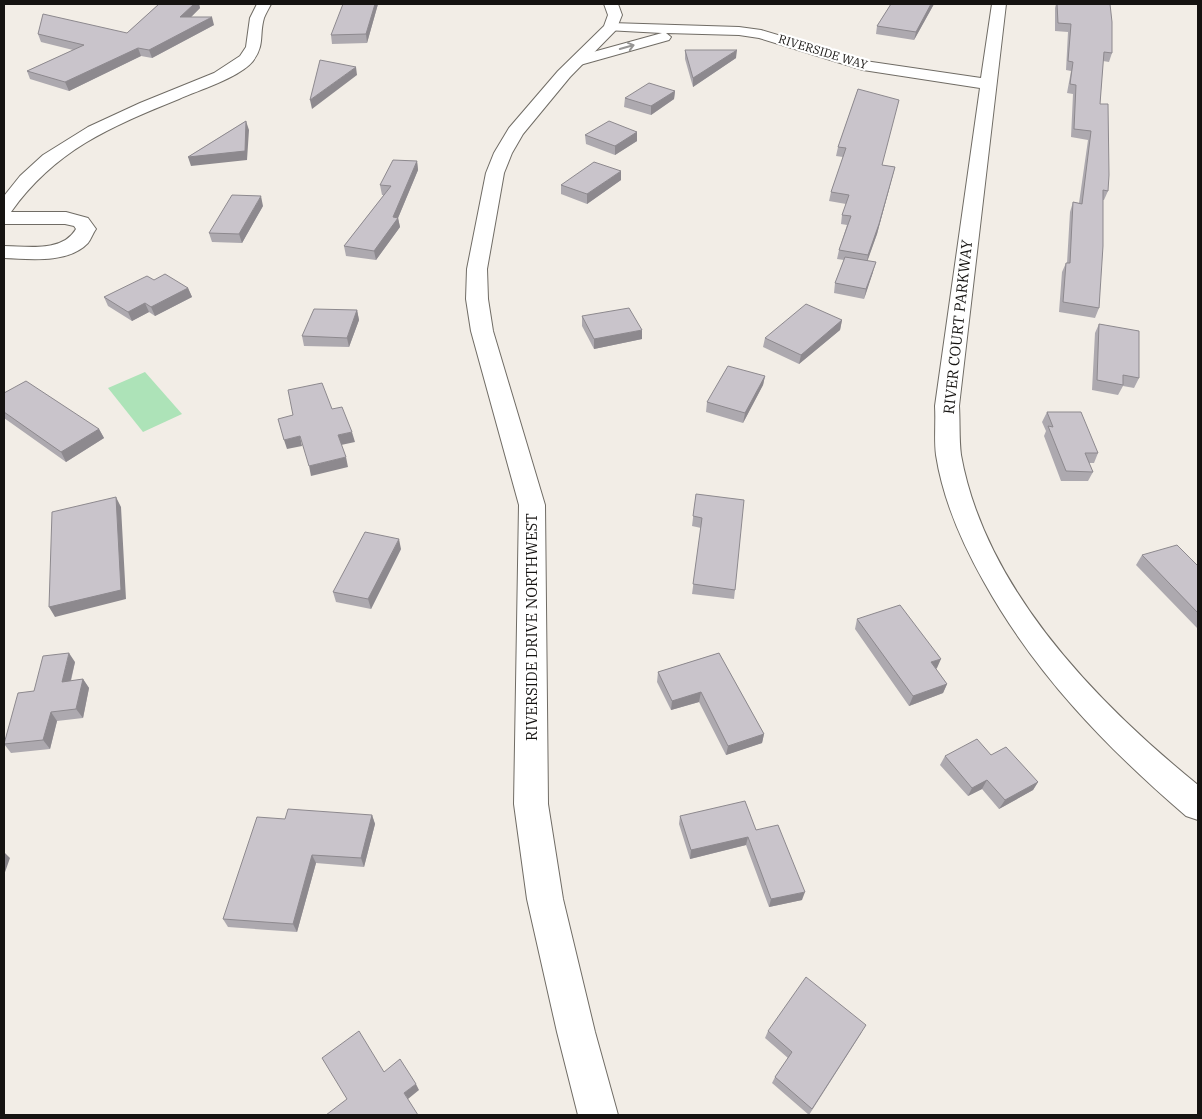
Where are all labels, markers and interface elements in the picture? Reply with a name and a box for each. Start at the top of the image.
street label: RIVERSIDE WAY [777,31,870,72]
one-way arrow [619,42,635,51]
street label: RIVER COURT PARKWAY [939,238,976,415]
street label: RIVERSIDE DRIVE NORTHWEST [522,513,541,741]

